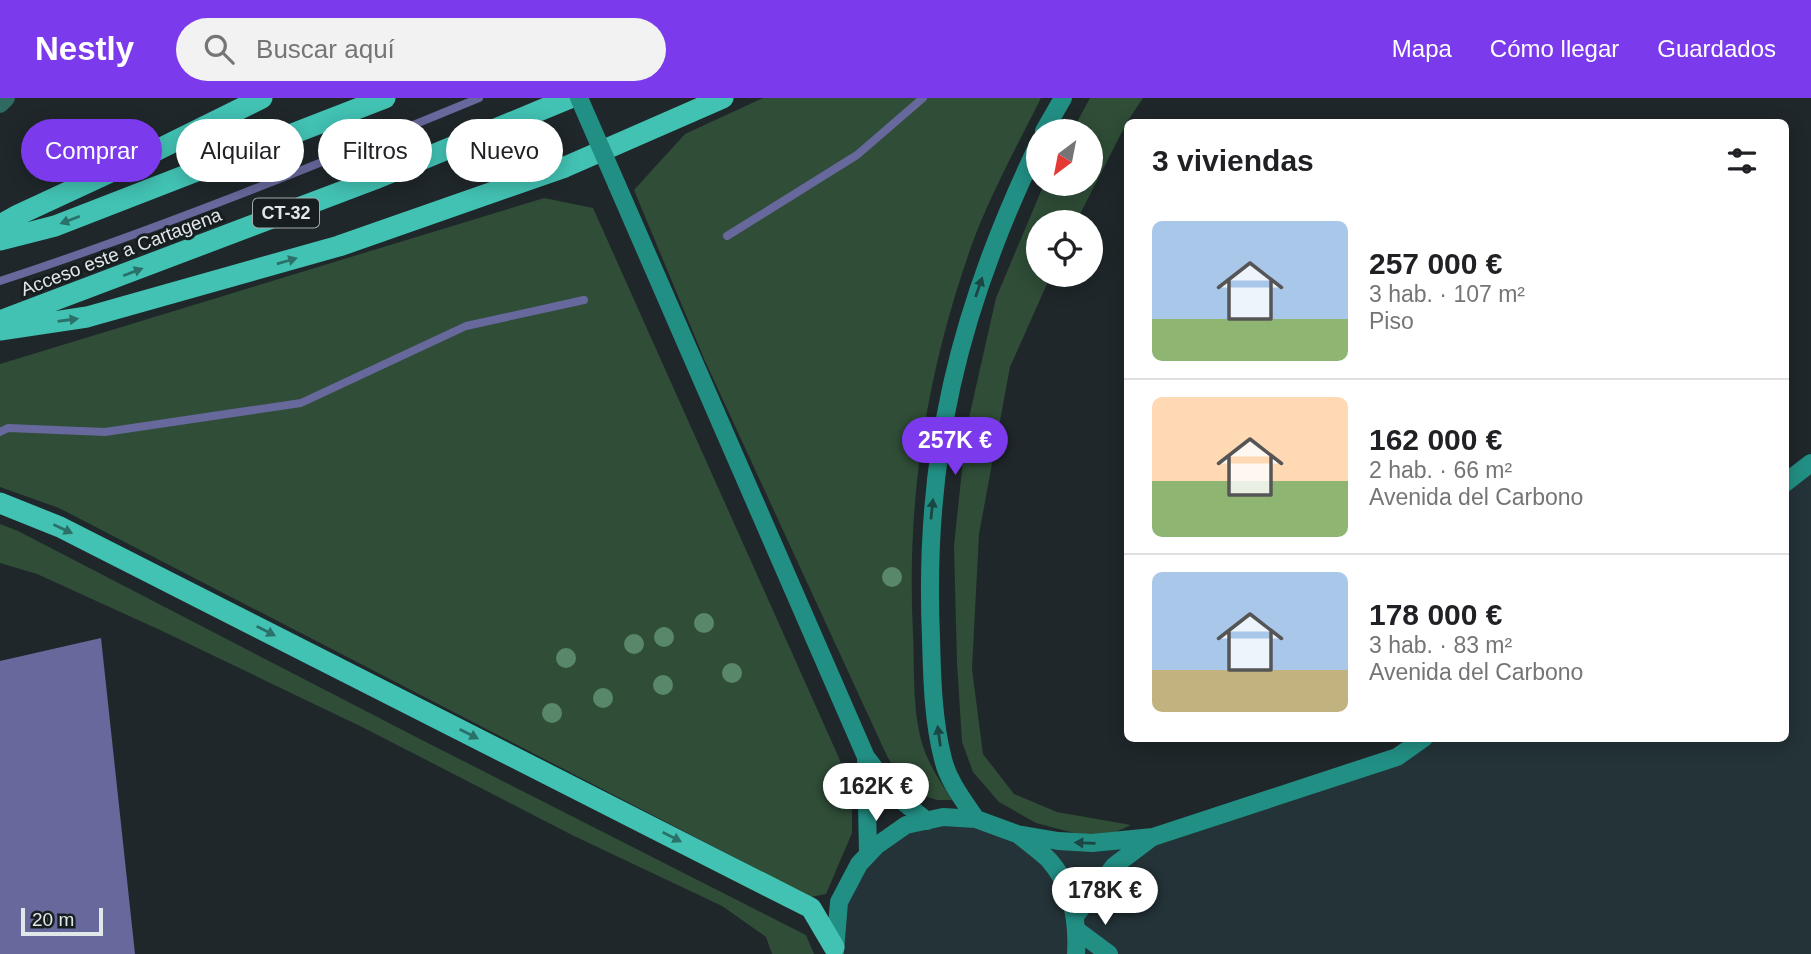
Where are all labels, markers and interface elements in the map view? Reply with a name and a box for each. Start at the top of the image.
search box [176,18,666,81]
text: Nestly [35,30,134,67]
icon: search [200,30,238,68]
text: Buscar aquí [256,34,395,64]
text: Mapa [1392,35,1452,62]
text: Cómo llegar [1490,35,1619,62]
text: Guardados [1657,35,1776,62]
chip: Comprar [21,119,162,182]
chip: Alquilar [176,119,304,182]
chip: Filtros [318,119,432,182]
chip: Nuevo [446,119,563,182]
north arrow [1026,119,1102,196]
map controls [1026,119,1103,287]
icon: filters [1723,142,1761,180]
text: 3 viviendas [1152,144,1314,177]
road number: CT-32 [253,198,319,228]
street label: Acceso este a Cartagena [18,204,225,300]
button: locate [1026,210,1103,287]
one-way arrow [59,215,80,226]
text: 257 000 € [1369,247,1502,280]
icon: home [1208,249,1292,333]
one-way arrow [276,255,298,266]
one-way arrow [122,266,143,277]
one-way arrow [974,276,985,297]
text: 3 hab. · 107 m² [1369,281,1525,307]
text: Piso [1369,308,1414,334]
one-way arrow [57,314,79,325]
pin: 257K € [898,418,1012,477]
text: 162 000 € [1369,423,1502,456]
icon: home [1208,425,1292,509]
text: 257K € [918,427,992,453]
text: 2 hab. · 66 m² [1369,457,1512,483]
text: Avenida del Carbono [1369,484,1583,510]
one-way arrow [927,498,938,520]
one-way arrow [53,523,73,535]
text: 178 000 € [1369,598,1502,631]
icon: home [1208,600,1292,684]
one-way arrow [256,626,276,637]
text: 3 hab. · 83 m² [1369,632,1512,658]
text: Avenida del Carbono [1369,659,1583,685]
one-way arrow [933,725,944,747]
one-way arrow [459,729,479,740]
pin: 162K € [819,764,933,823]
text: 162K € [839,773,913,799]
one-way arrow [662,832,682,843]
one-way arrow [1074,837,1096,848]
pin: 178K € [1048,868,1162,927]
text: 178K € [1068,877,1142,903]
scale bar [21,905,103,937]
text: 20 m [32,909,74,930]

